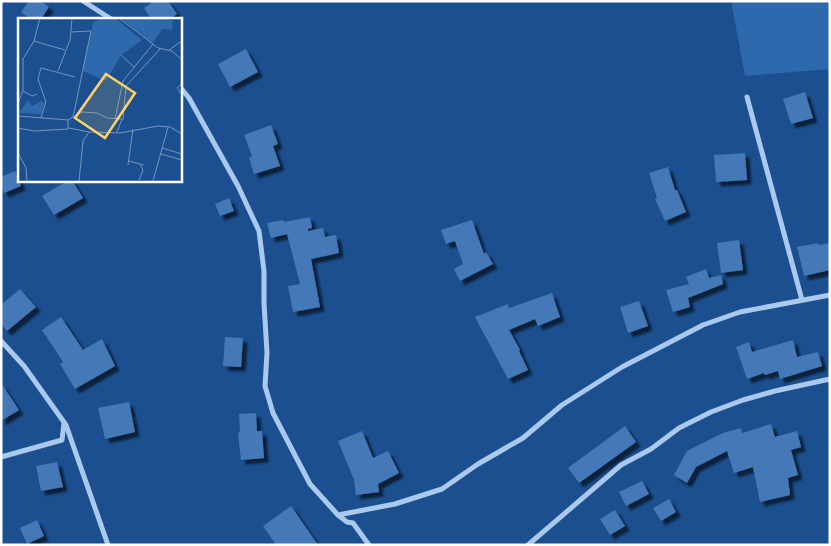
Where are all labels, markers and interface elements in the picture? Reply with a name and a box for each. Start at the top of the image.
inset map [18,18,181,181]

